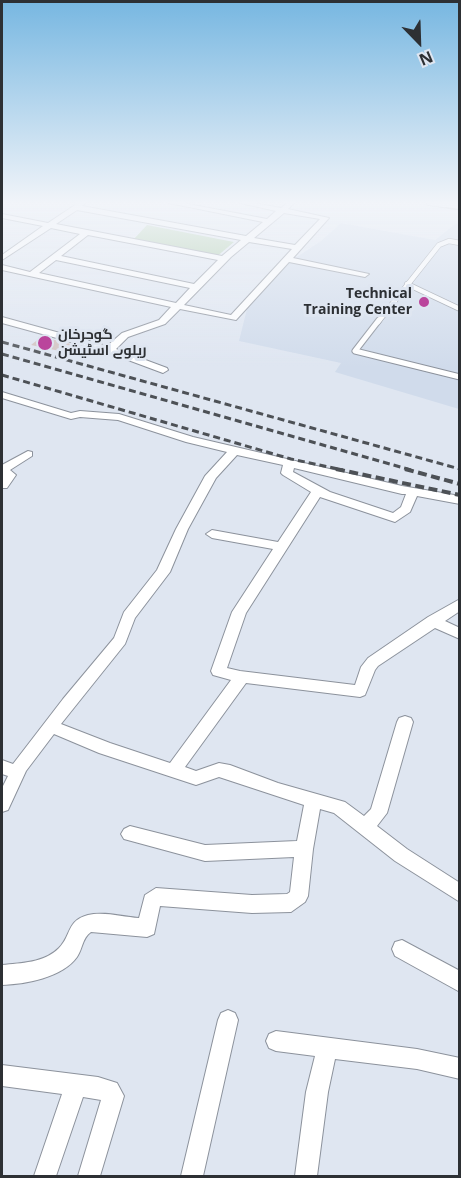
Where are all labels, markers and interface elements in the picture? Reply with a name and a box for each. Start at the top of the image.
north arrow [389,12,449,72]
text: N [416,46,436,71]
place label: Technical Training Center [303,286,412,318]
marker: Technical Training Center [417,295,431,309]
place label: گوجرخان ریلوے اسٹیشن [58,327,147,360]
marker: گوجرخان ریلوے اسٹیشن [36,334,54,352]

